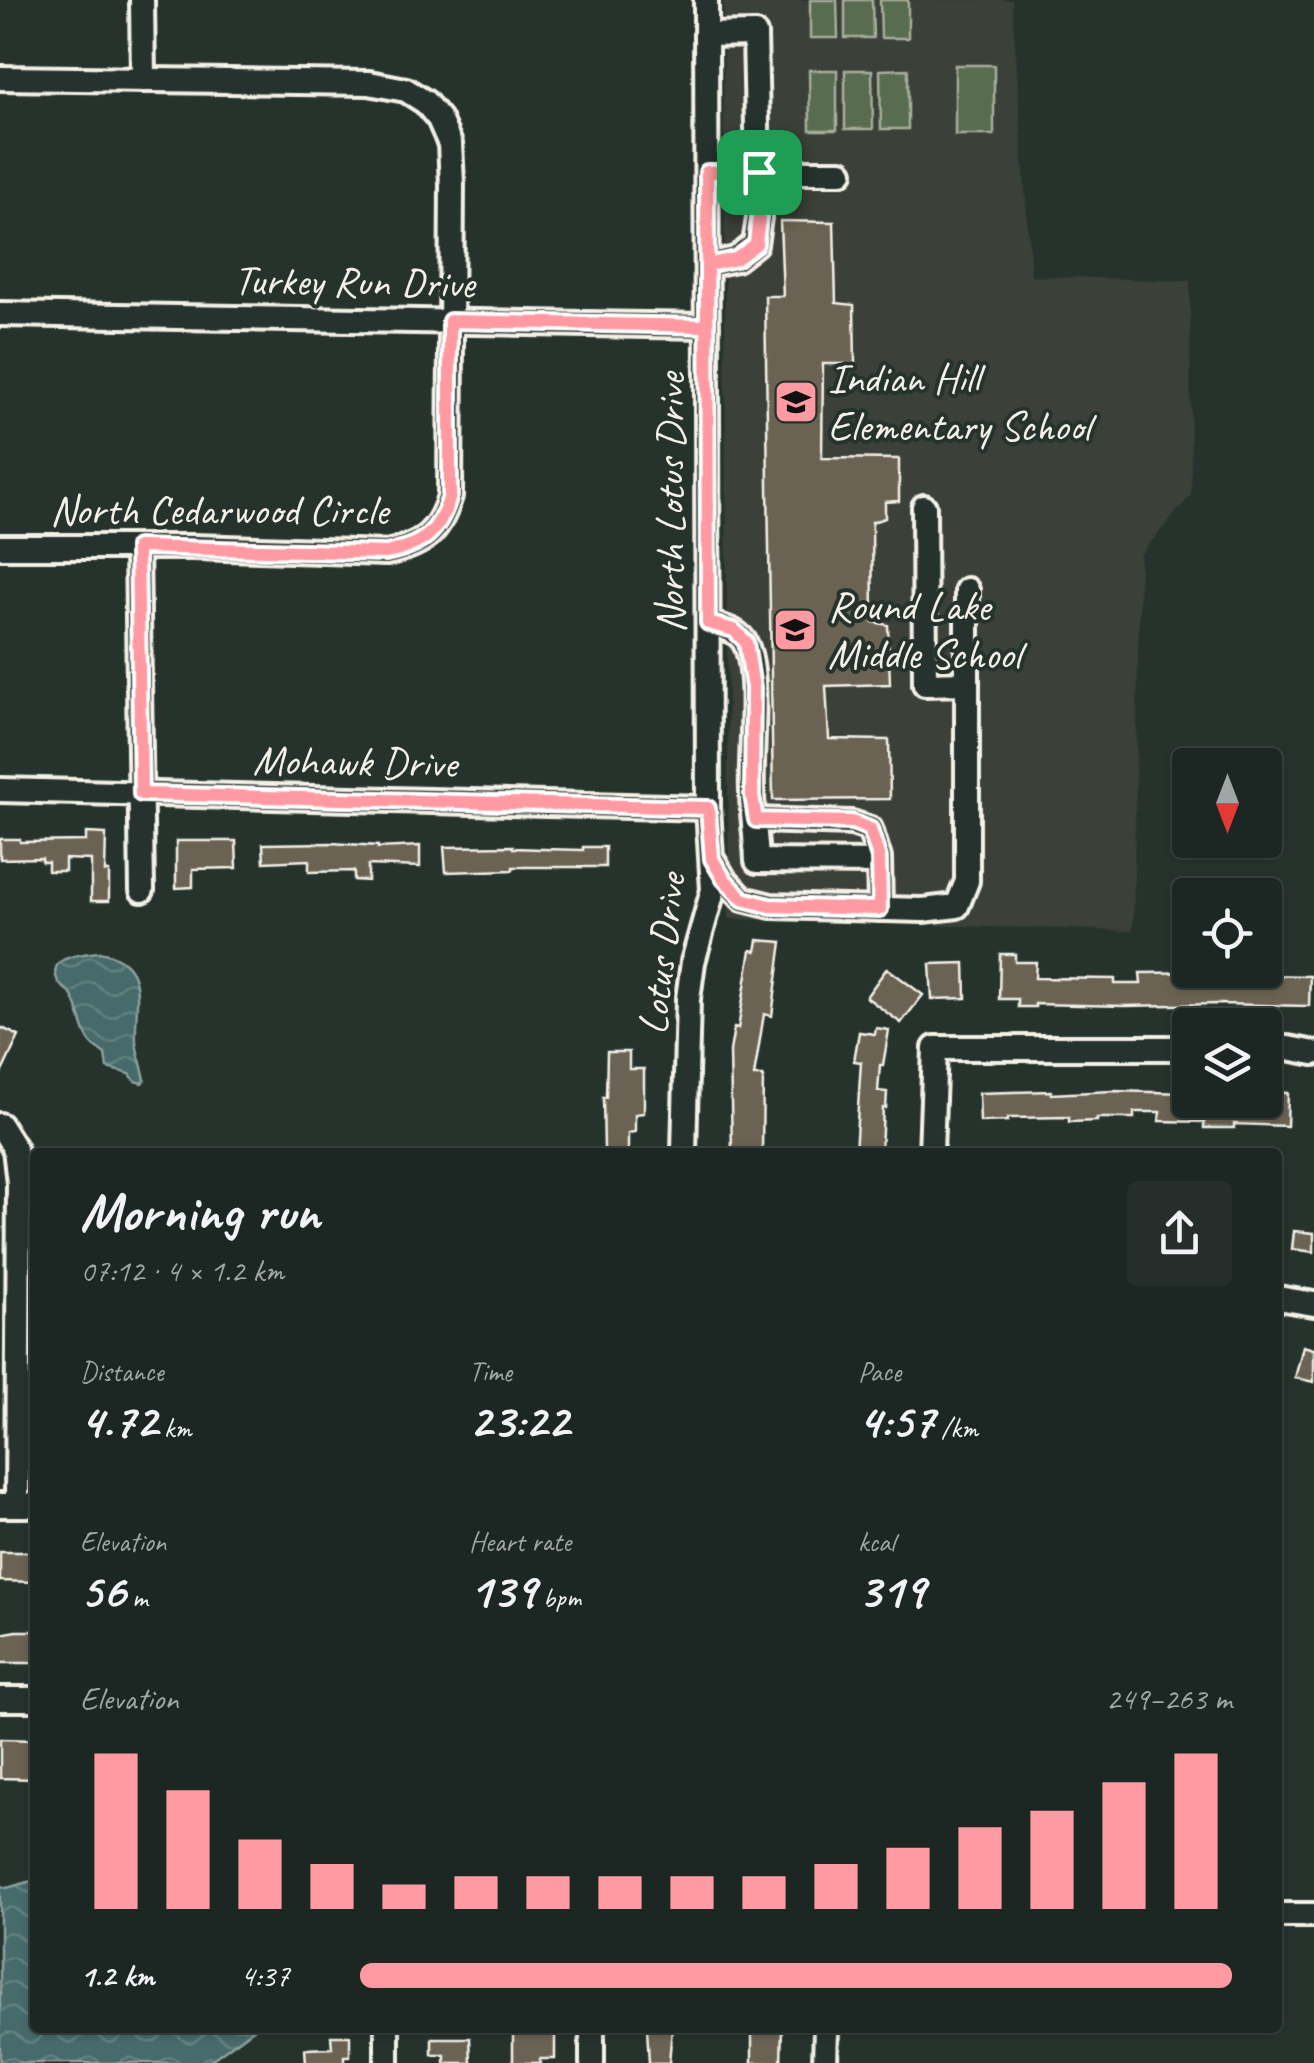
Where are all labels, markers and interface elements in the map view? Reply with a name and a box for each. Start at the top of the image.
pin [717,130,802,215]
icon: arrive [732,145,787,200]
street label: Turkey Run Drive [233,253,477,311]
place label: Indian Hill Elementary School [828,352,1097,453]
street label: North Lotus Drive [644,371,697,633]
school or university icon: Indian Hill Elementary School [773,379,819,425]
street label: North Cedarwood Circle [50,484,391,537]
place label: Round Lake Middle School [828,580,1028,681]
school or university icon: Round Lake Middle School [772,607,818,653]
street label: Mohawk Drive [253,734,461,790]
north arrow [1172,748,1282,858]
map controls [1172,748,1282,1118]
street label: Lotus Drive [626,867,699,1037]
button: locate [1172,878,1282,988]
button: layers [1172,1008,1282,1118]
text: Morning run [80,1177,320,1247]
button: share [1127,1181,1232,1286]
text: 07:12 · 4 × 1.2 km [80,1250,284,1291]
text: Distance [80,1354,164,1389]
text: Time [469,1354,512,1389]
text: Pace [858,1354,901,1389]
text: 4.72 [80,1389,157,1452]
text: 23:22 [469,1389,569,1452]
text: 4:57 [858,1389,934,1452]
text: km [157,1410,191,1445]
text: /km [934,1410,978,1445]
text: Elevation [80,1524,166,1559]
text: Heart rate [469,1524,571,1559]
text: kcal [858,1524,895,1559]
text: 56 [80,1559,125,1622]
text: 139 [469,1559,536,1622]
text: 319 [858,1559,925,1622]
text: m [125,1580,148,1615]
text: bpm [536,1580,581,1615]
text: Elevation [80,1678,178,1719]
text: 249–263 m [1106,1678,1232,1719]
text: 1.2 km [80,1955,154,1996]
text: 4:37 [240,1955,290,1996]

